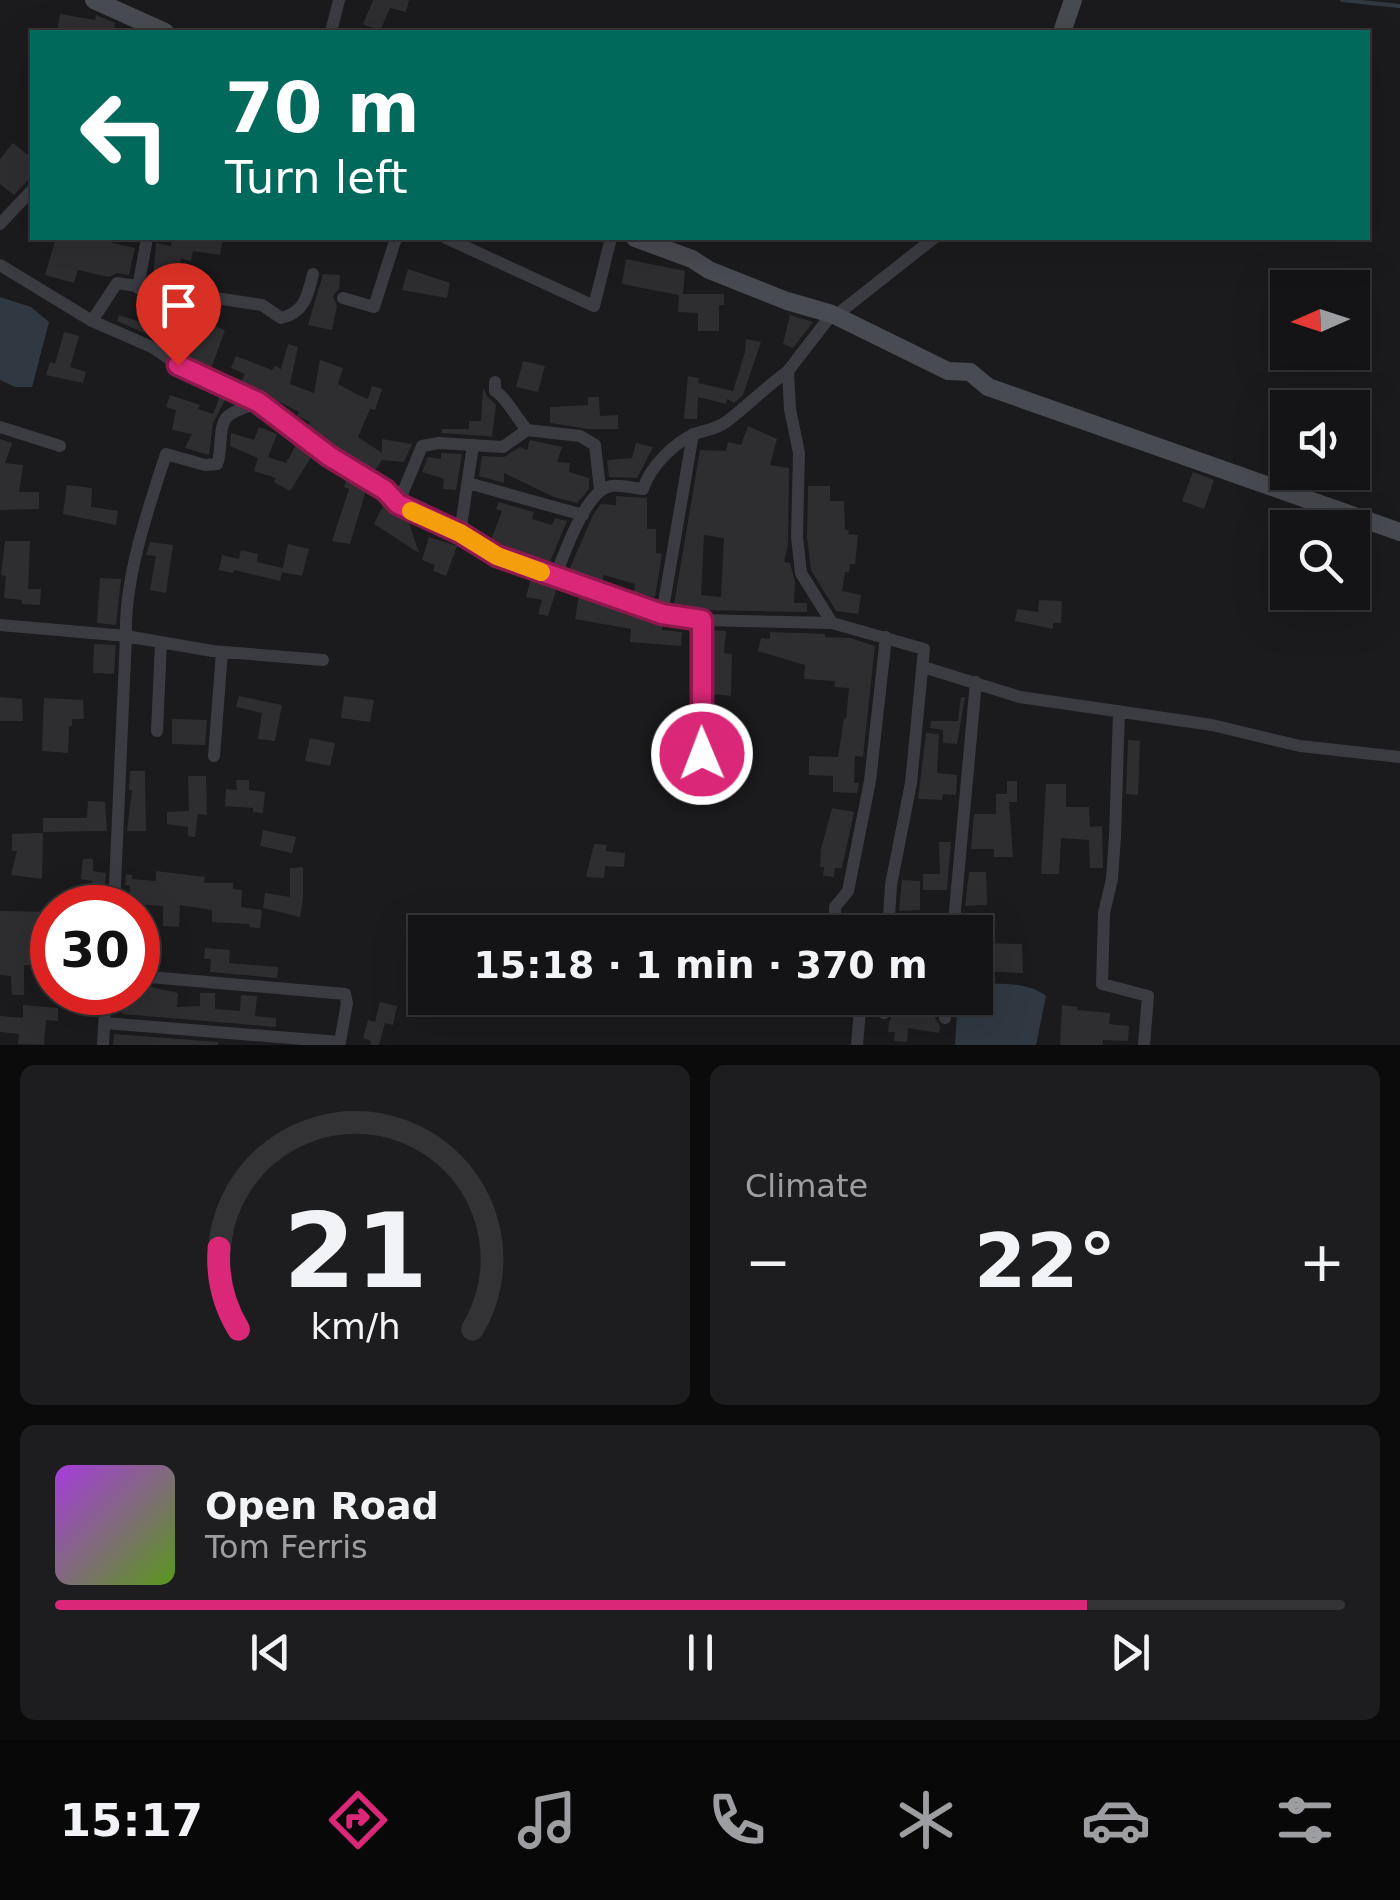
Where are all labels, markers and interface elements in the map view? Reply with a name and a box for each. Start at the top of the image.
text: 70 m [225,67,420,149]
icon: left [60,70,190,200]
text: Turn left [225,151,408,204]
pin [136,263,221,366]
north arrow [1270,270,1370,370]
map controls [1270,270,1370,610]
icon: arrive [151,278,206,333]
button: sound [1270,390,1370,490]
button: search [1270,510,1370,610]
position arrow [650,702,754,806]
speed limit sign: 30 [30,885,160,1015]
text: 15:18 · 1 min · 370 m [473,943,928,987]
text: Climate [745,1167,868,1205]
text: 21 [283,1190,427,1312]
text: 22° [974,1217,1116,1305]
text: − [745,1230,791,1294]
text: + [1299,1230,1345,1294]
text: km/h [310,1306,400,1347]
text: Open Road [205,1484,439,1528]
text: Tom Ferris [205,1528,368,1566]
icon: previous [243,1625,298,1680]
icon: pause [673,1625,728,1680]
icon: next [1103,1625,1158,1680]
icon: directions [323,1785,393,1855]
icon: music [512,1785,582,1855]
icon: phone [702,1785,772,1855]
icon: climate [891,1785,961,1855]
icon: car [1081,1785,1151,1855]
icon: filters [1270,1785,1340,1855]
text: 15:17 [60,1794,203,1847]

